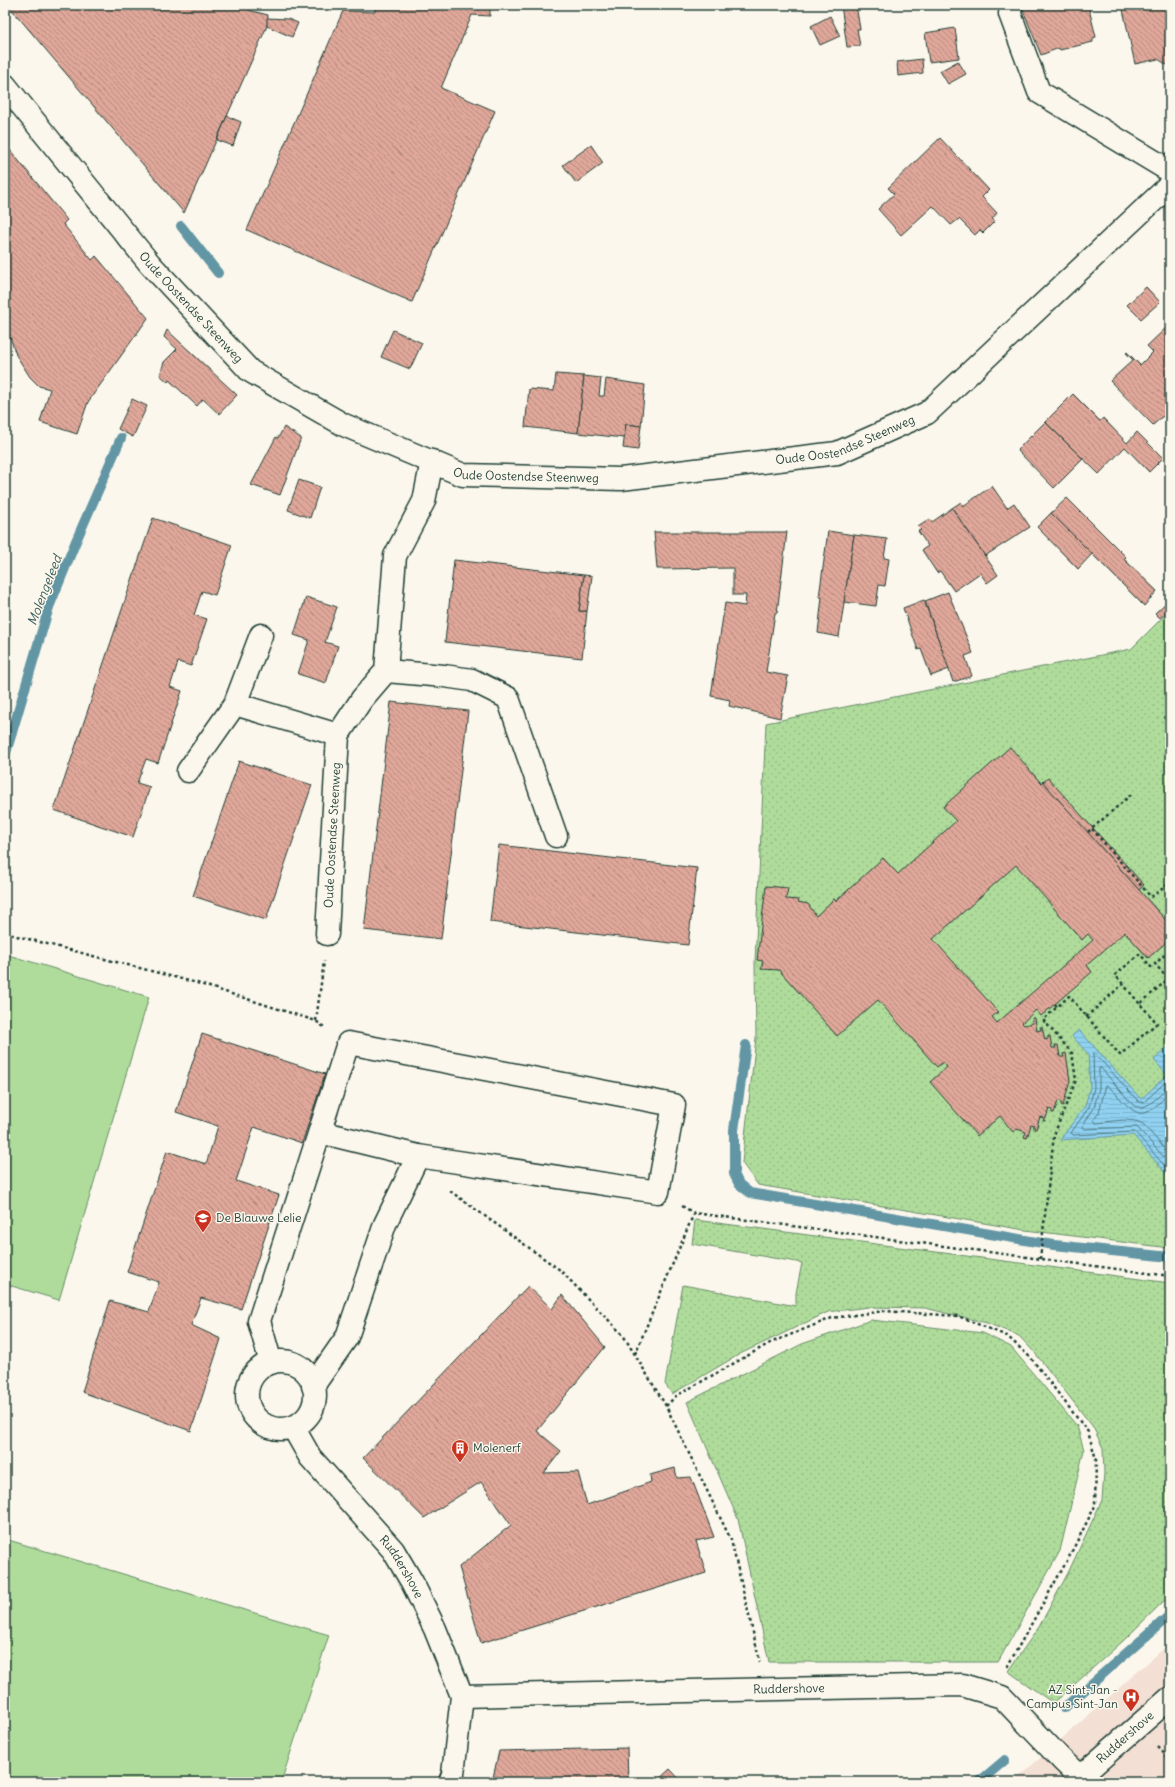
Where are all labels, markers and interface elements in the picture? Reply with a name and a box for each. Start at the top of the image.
street label: Oude Oostendse Steenweg [136,249,246,366]
street label: Oude Oostendse Steenweg [775,412,917,467]
street label: Oude Oostendse Steenweg [451,464,599,485]
water label: Molengeleed [23,550,67,628]
street label: Oude Oostendse Steenweg [320,762,343,908]
school or university icon: De Blauwe Lelie [193,1208,213,1233]
place label: De Blauwe Lelie [216,1210,301,1225]
building icon: Molenerf [450,1438,470,1463]
place label: Molenerf [473,1440,522,1455]
street label: Ruddershove [377,1532,427,1601]
street label: Ruddershove [753,1680,825,1697]
place label: AZ Sint-Jan - Campus Sint-Jan [1026,1682,1118,1711]
hospital icon: AZ Sint-Jan - Campus Sint-Jan [1121,1687,1141,1712]
street label: Ruddershove [1093,1708,1157,1766]

